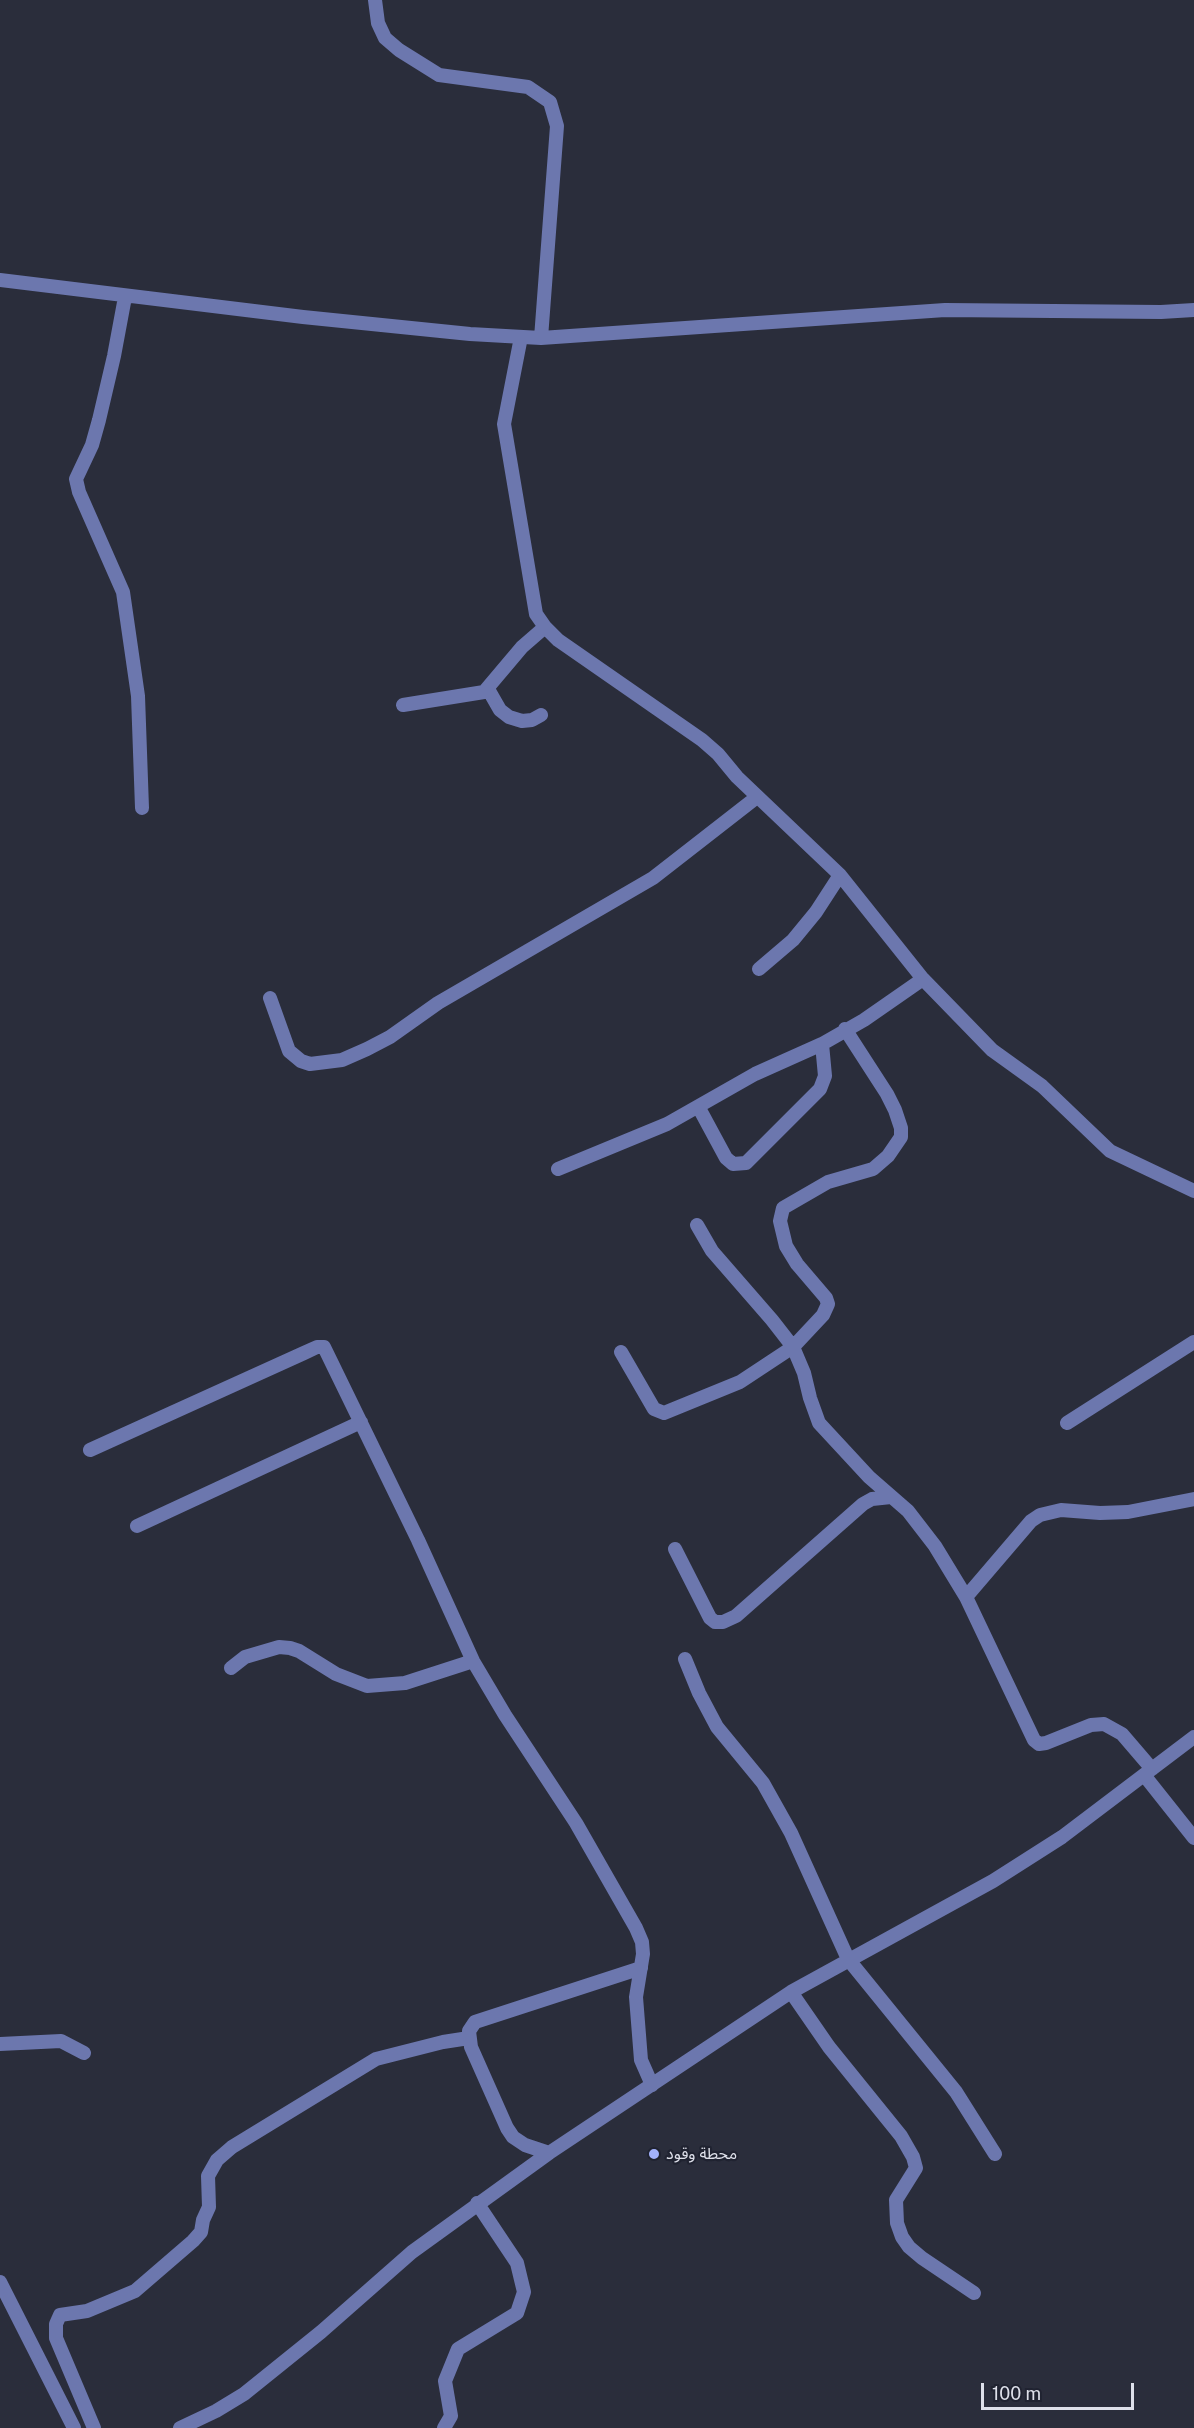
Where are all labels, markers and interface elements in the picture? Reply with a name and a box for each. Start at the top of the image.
place label: محطة وقود [666,2144,737,2164]
marker: محطة وقود [647,2147,661,2161]
scale bar [984,2371,1137,2409]
text: 100 m [992,2383,1041,2404]

